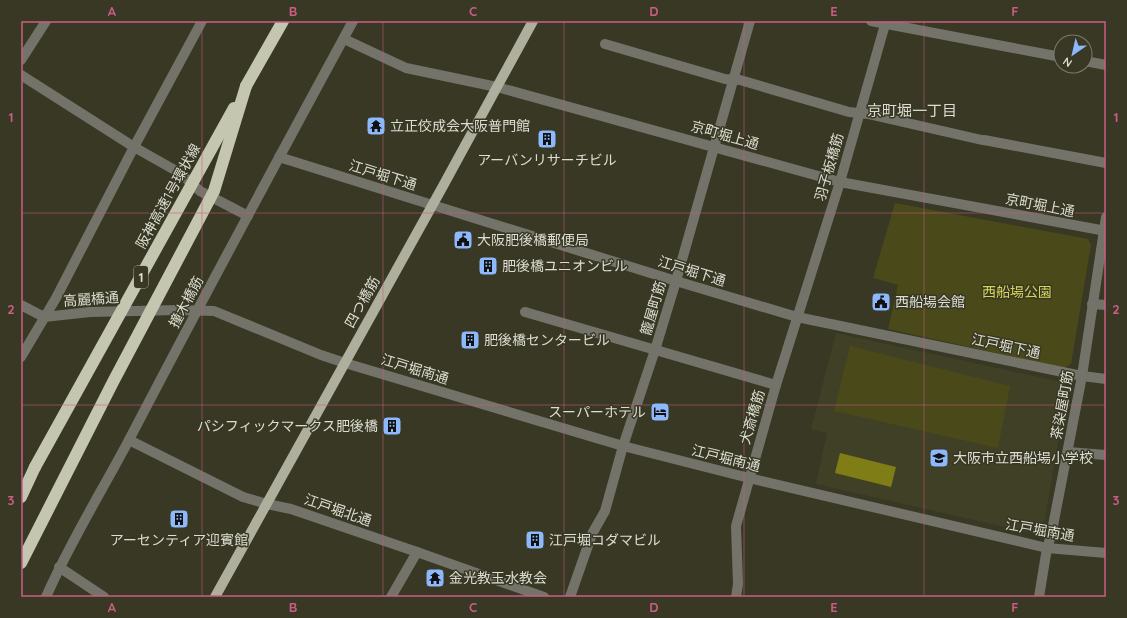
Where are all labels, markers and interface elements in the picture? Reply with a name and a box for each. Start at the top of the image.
text: A [108,3,117,19]
text: B [289,3,297,19]
text: C [469,3,477,19]
text: D [649,3,659,19]
text: E [830,3,838,19]
text: F [1011,3,1019,19]
north arrow [1053,34,1093,74]
text: N [1060,54,1075,70]
district label: 京町堀一丁目 [867,101,957,120]
text: 1 [8,109,14,125]
text: 1 [1113,109,1119,125]
temple icon: 立正佼成会大阪普門館 [365,115,387,137]
place label: 立正佼成会大阪普門館 [390,117,530,135]
street label: 京町堀上通 [689,117,761,153]
building icon: アーバンリサーチビル [536,128,558,150]
street label: 羽子板橋筋 [811,131,847,203]
street label: 阪神高速1号環状線 [132,140,204,252]
place label: アーバンリサーチビル [477,151,617,169]
street label: 江戸堀下通 [347,156,419,194]
street label: 京町堀上通 [1004,189,1076,221]
public building icon: 大阪肥後橋郵便局 [452,229,474,251]
place label: 大阪肥後橋郵便局 [477,231,589,249]
street label: 江戸堀下通 [656,252,728,290]
building icon: 肥後橋ユニオンビル [477,255,499,277]
place label: 肥後橋ユニオンビル [502,257,628,275]
road number: 1 [134,266,148,288]
street label: 撞木橋筋 [165,273,207,331]
street label: 四つ橋筋 [341,273,383,331]
street label: 籠屋町筋 [637,279,669,337]
park label: 西船場公園 [982,283,1052,301]
street label: 高麗橋通 [62,288,120,310]
public building icon: 西船場会館 [870,291,892,313]
place label: 西船場会館 [895,293,965,311]
text: 2 [7,301,15,317]
text: 2 [1112,301,1120,317]
building icon: 肥後橋センタービル [459,329,481,351]
street label: 江戸堀下通 [970,330,1042,362]
place label: 肥後橋センタービル [484,331,610,349]
street label: 江戸堀南通 [379,350,451,388]
street label: 茶染屋町筋 [1047,369,1077,441]
street label: 犬斎橋筋 [736,388,768,446]
hotel icon: スーパーホテル [649,401,671,423]
place label: スーパーホテル [548,403,646,421]
building icon: パシフィックマークス肥後橋 [381,415,403,437]
place label: パシフィックマークス肥後橋 [197,417,378,435]
street label: 江戸堀南通 [690,441,762,475]
school or university icon: 大阪市立西船場小学校 [928,447,950,469]
place label: 大阪市立西船場小学校 [953,449,1093,467]
street label: 江戸堀北通 [302,490,374,530]
text: 3 [8,492,15,508]
text: 3 [1113,492,1120,508]
building icon: アーセンティア迎賓館 [168,508,190,530]
street label: 江戸堀南通 [1004,515,1076,545]
building icon: 江戸堀コダマビル [524,529,546,551]
place label: アーセンティア迎賓館 [110,531,248,549]
place label: 江戸堀コダマビル [549,531,661,549]
temple icon: 金光教玉水教会 [424,567,446,589]
place label: 金光教玉水教会 [449,569,547,587]
text: A [108,599,117,615]
text: B [289,599,297,615]
text: C [469,599,477,615]
text: D [649,599,659,615]
text: E [830,599,838,615]
text: F [1011,599,1019,615]

